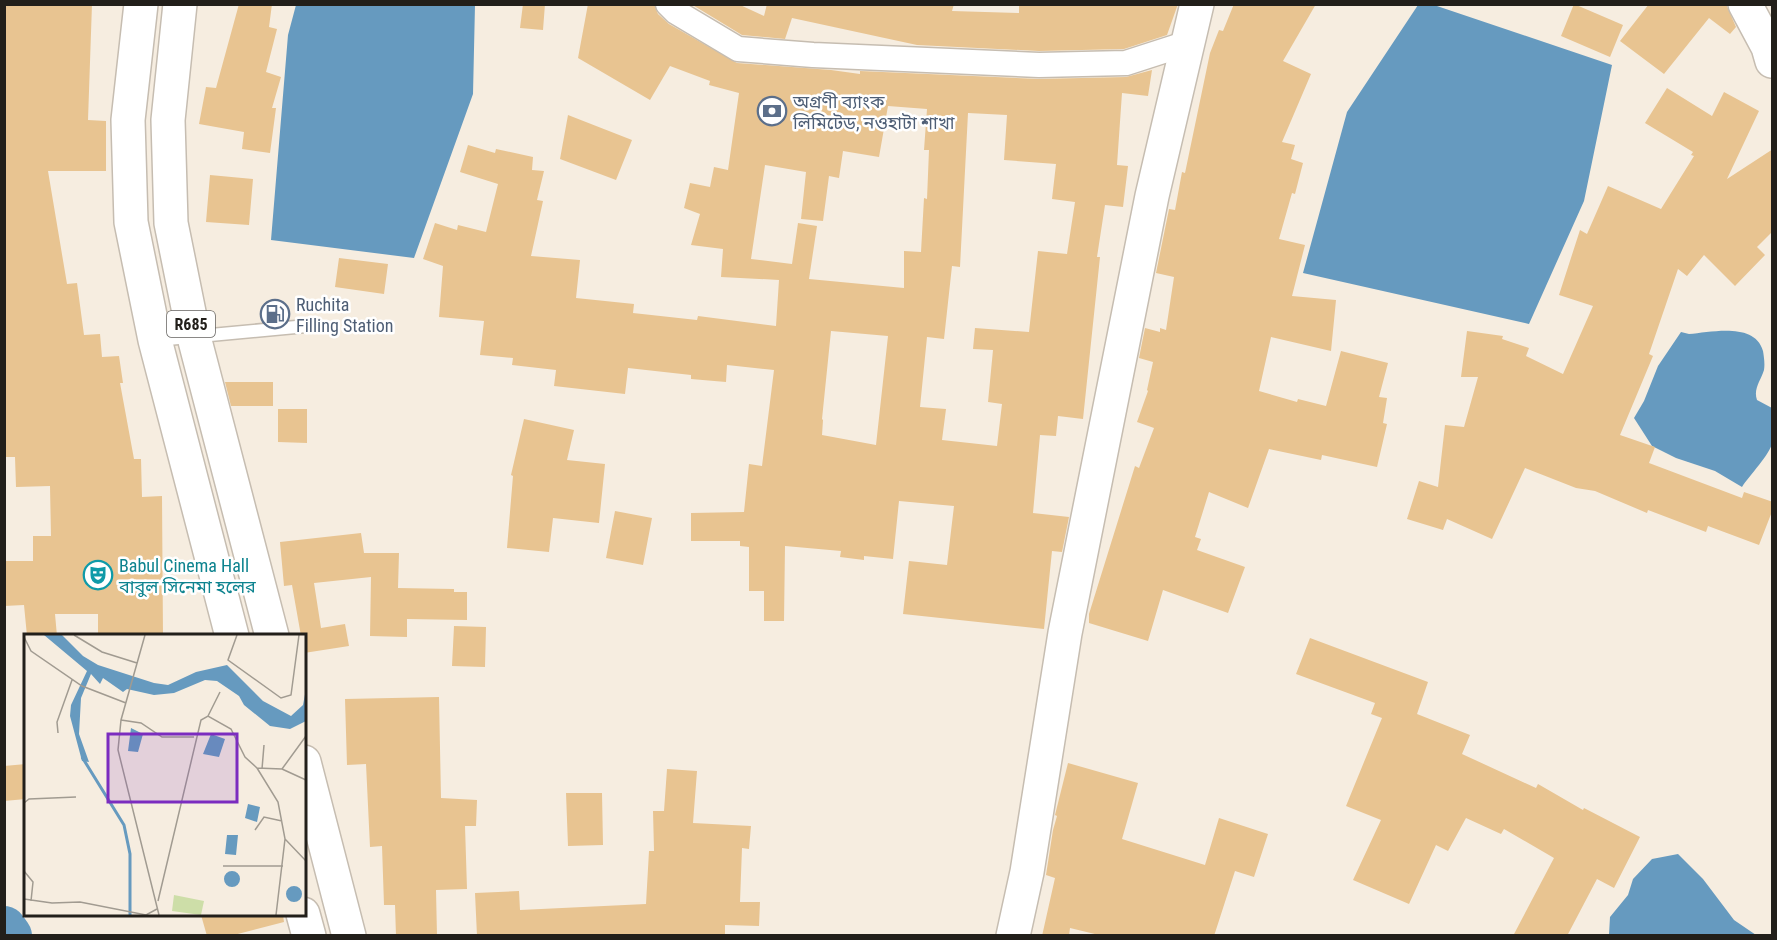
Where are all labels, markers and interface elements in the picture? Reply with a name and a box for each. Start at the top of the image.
place label: অগ্রণী ব্যাংক লিমিটেড, নওহাটা শাখা [792,91,955,133]
bank icon: অগ্রণী ব্যাংক লিমিটেড, নওহাটা শাখা [756,95,788,127]
place label: Ruchita Filling Station [296,294,393,336]
fuel station icon: Ruchita Filling Station [259,298,291,330]
road number: R685 [167,311,215,337]
place label: Babul Cinema Hall বাবুল সিনেমা হলের [118,555,256,598]
theatre icon: Babul Cinema Hall বাবুল সিনেমা হলের [82,559,114,591]
inset map [24,634,306,916]

